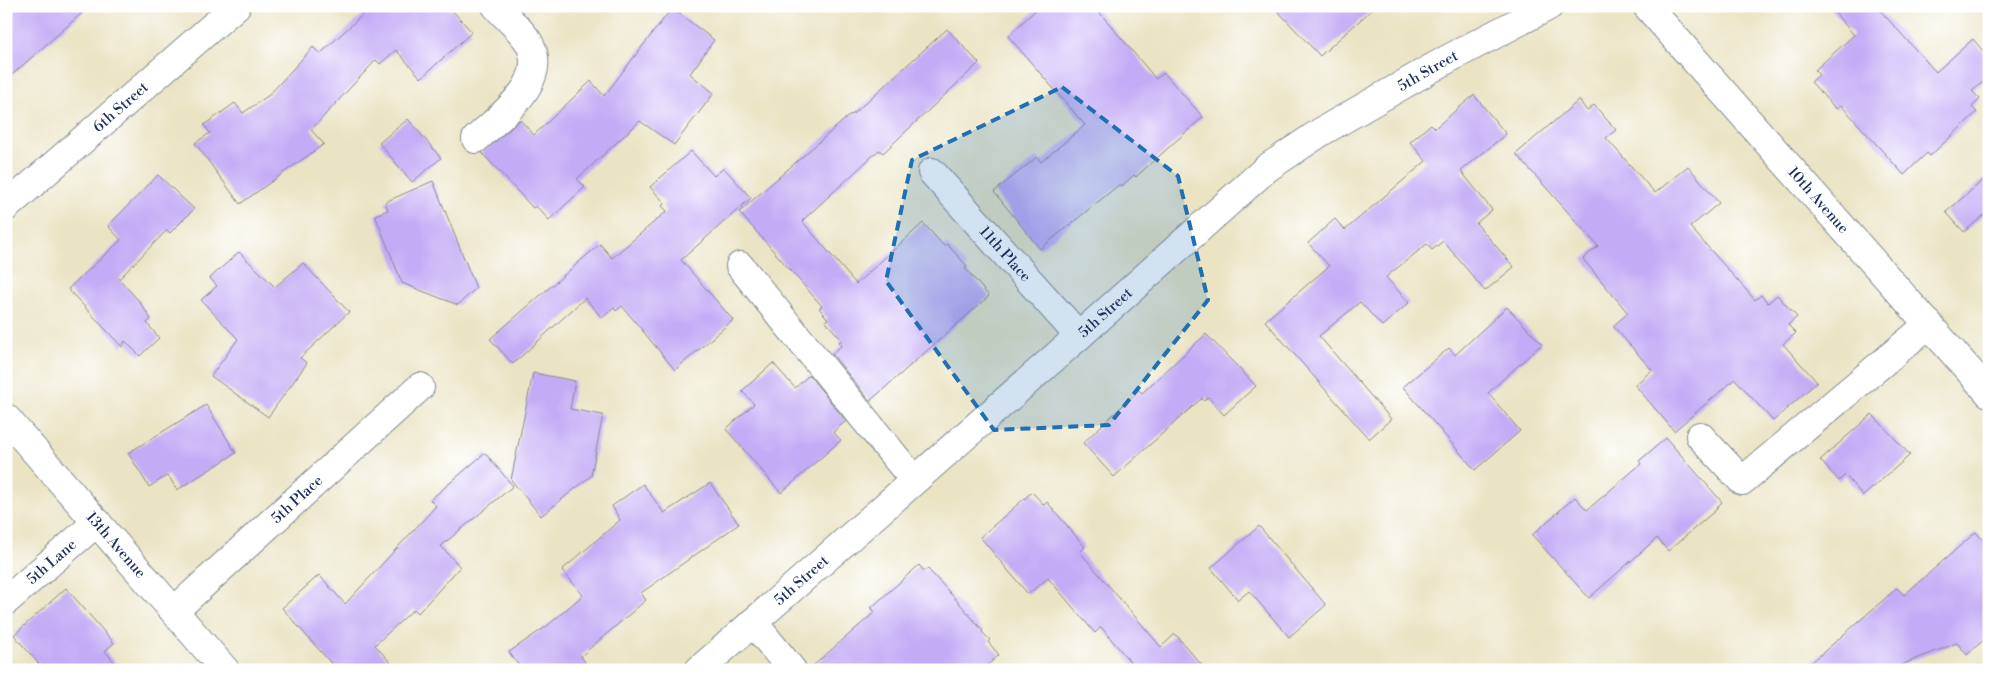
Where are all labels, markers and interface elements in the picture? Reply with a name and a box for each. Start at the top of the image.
street label: 5th Street [1394,46,1462,96]
street label: 6th Street [89,78,153,137]
street label: 10th Avenue [1784,163,1853,238]
street label: 11th Place [975,222,1035,286]
street label: 5th Street [1074,283,1137,342]
street label: 5th Place [267,471,327,528]
street label: 13th Avenue [82,508,150,582]
street label: 5th Lane [23,535,80,589]
street label: 5th Street [770,551,833,610]

